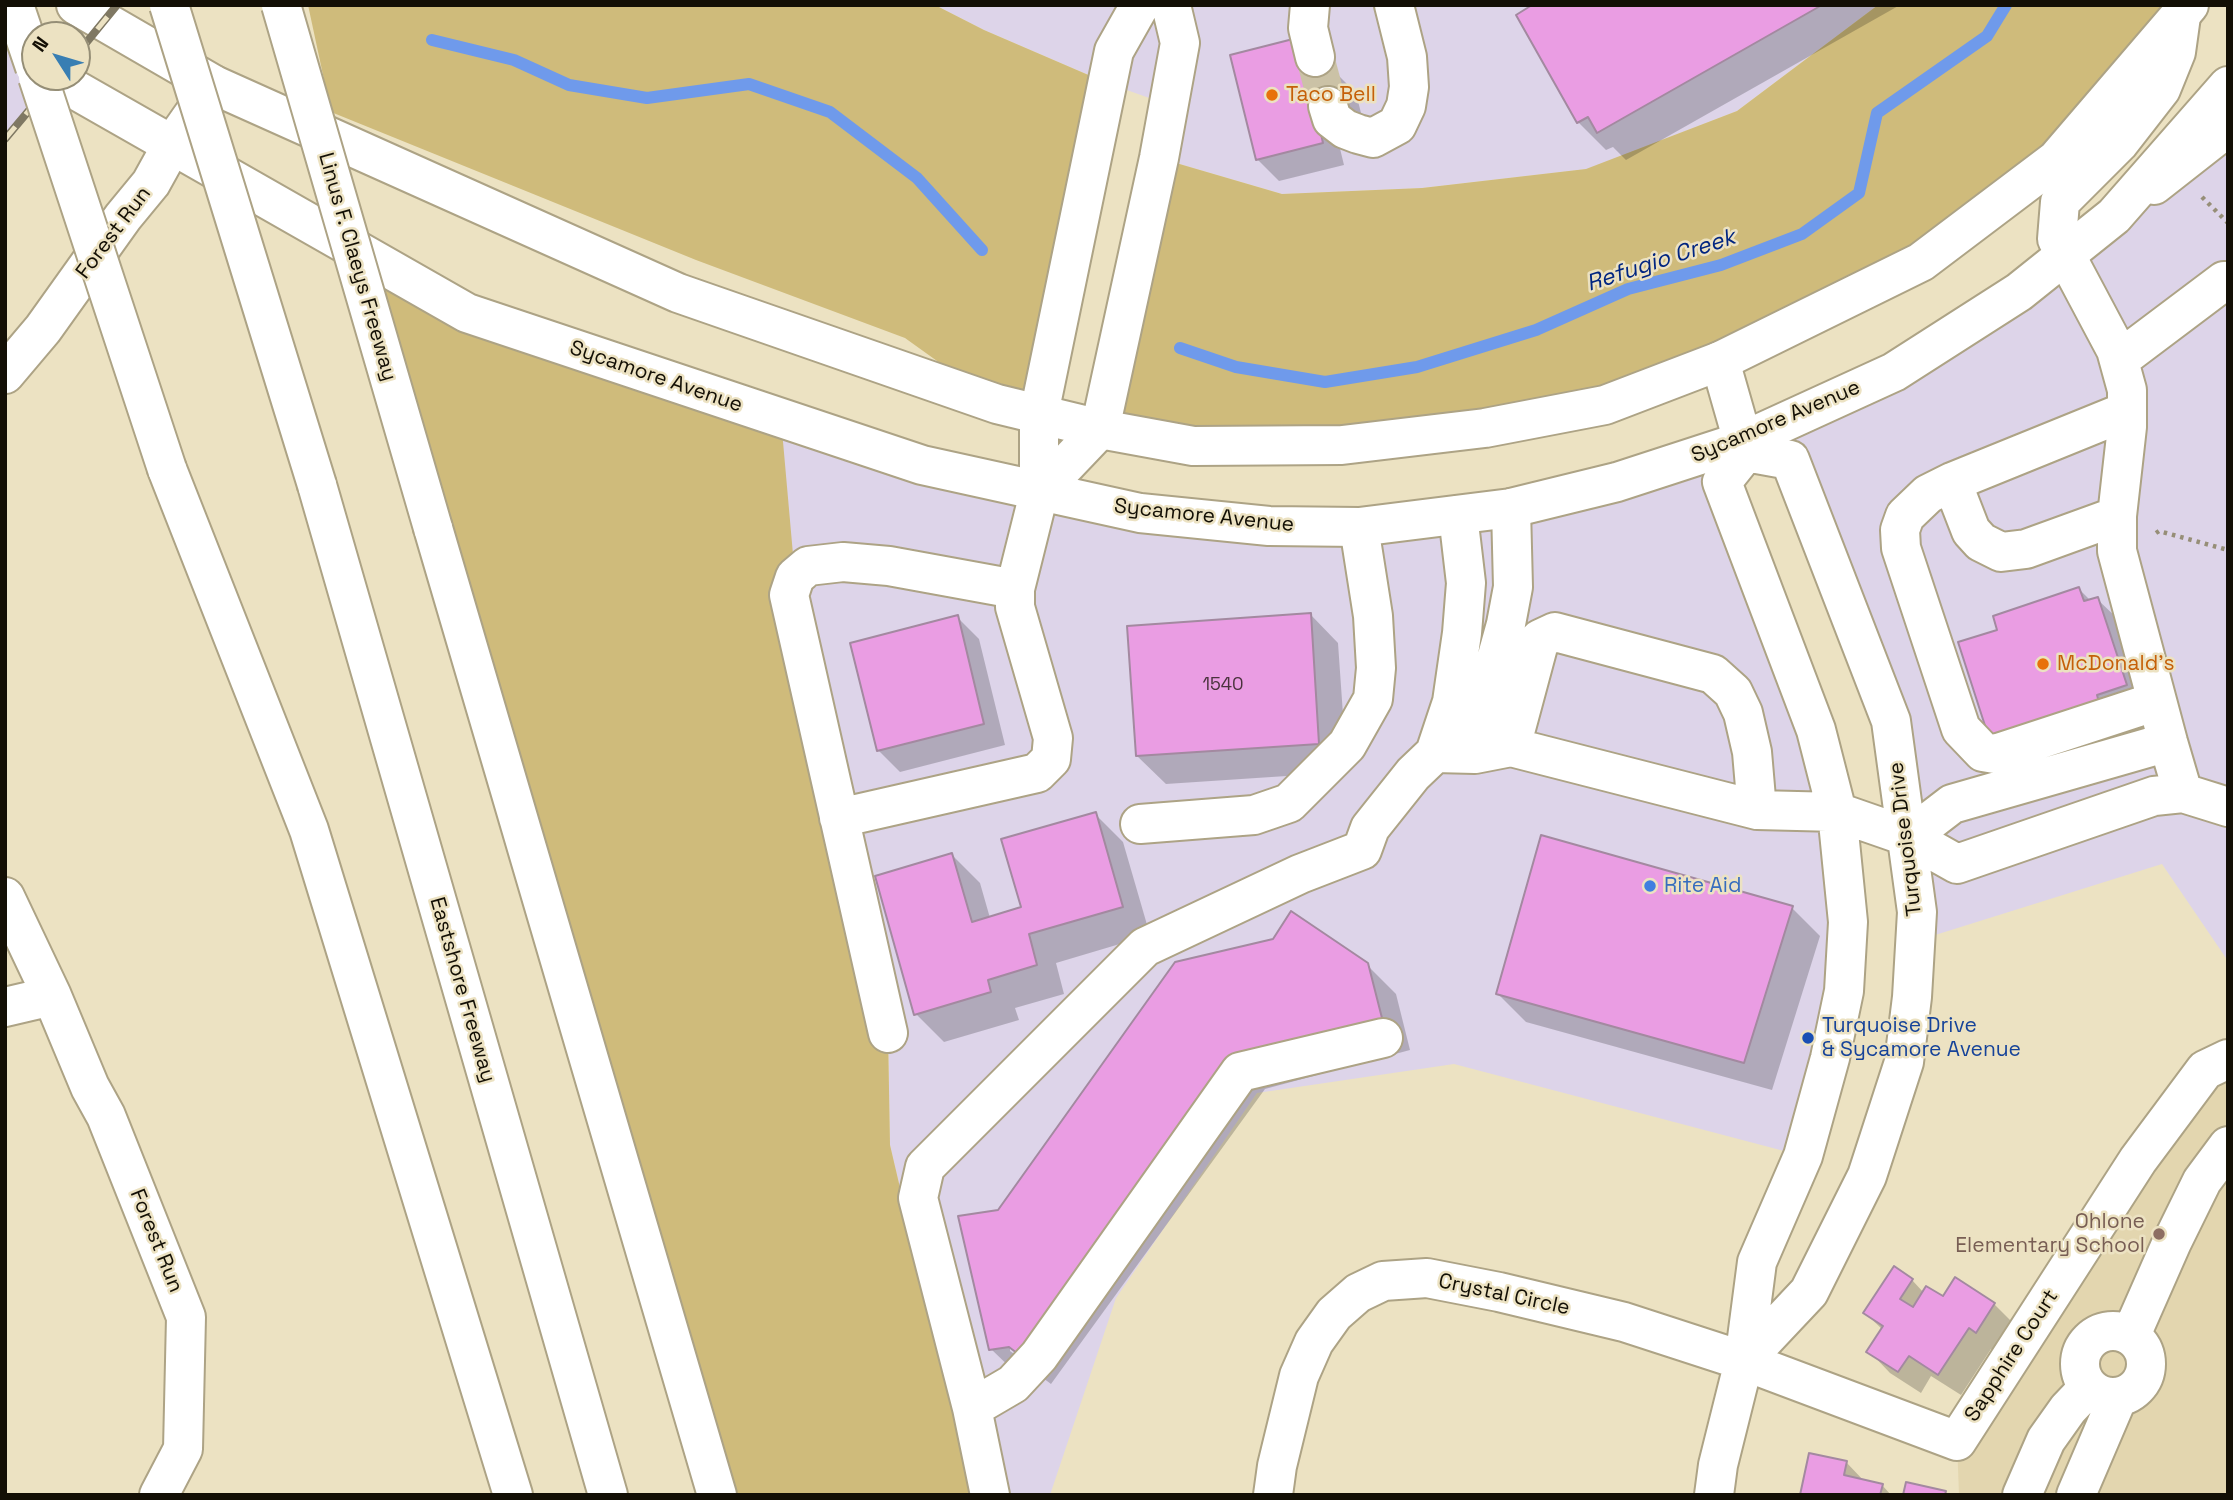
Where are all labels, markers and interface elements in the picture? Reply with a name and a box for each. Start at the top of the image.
north arrow [21,21,91,91]
text: N [27,32,54,57]
place label: Taco Bell [1286,82,1376,108]
marker: Taco Bell [1264,87,1280,103]
street label: Linus F. Claeys Freeway [312,150,402,384]
street label: Forest Run [71,182,157,284]
water label: Refugio Creek [1583,224,1739,298]
street label: Sycamore Avenue [566,336,746,418]
street label: Sycamore Avenue [1688,375,1864,469]
street label: Sycamore Avenue [1113,494,1295,538]
place label: McDonald's [2057,651,2175,677]
marker: McDonald's [2035,656,2051,672]
house number: 1540 [1202,674,1244,696]
street label: Turquoise Drive [1884,761,1928,917]
place label: Rite Aid [1664,873,1741,899]
marker: Rite Aid [1642,878,1658,894]
street label: Eastshore Freeway [424,895,500,1085]
place label: Turquoise Drive & Sycamore Avenue [1822,1013,2021,1063]
marker: Turquoise Drive & Sycamore Avenue [1800,1030,1816,1046]
street label: Forest Run [124,1186,188,1296]
place label: Ohlone Elementary School [1955,1209,2145,1259]
marker: Ohlone Elementary School [2151,1226,2167,1242]
street label: Crystal Circle [1436,1269,1572,1321]
street label: Sapphire Court [1960,1285,2064,1427]

